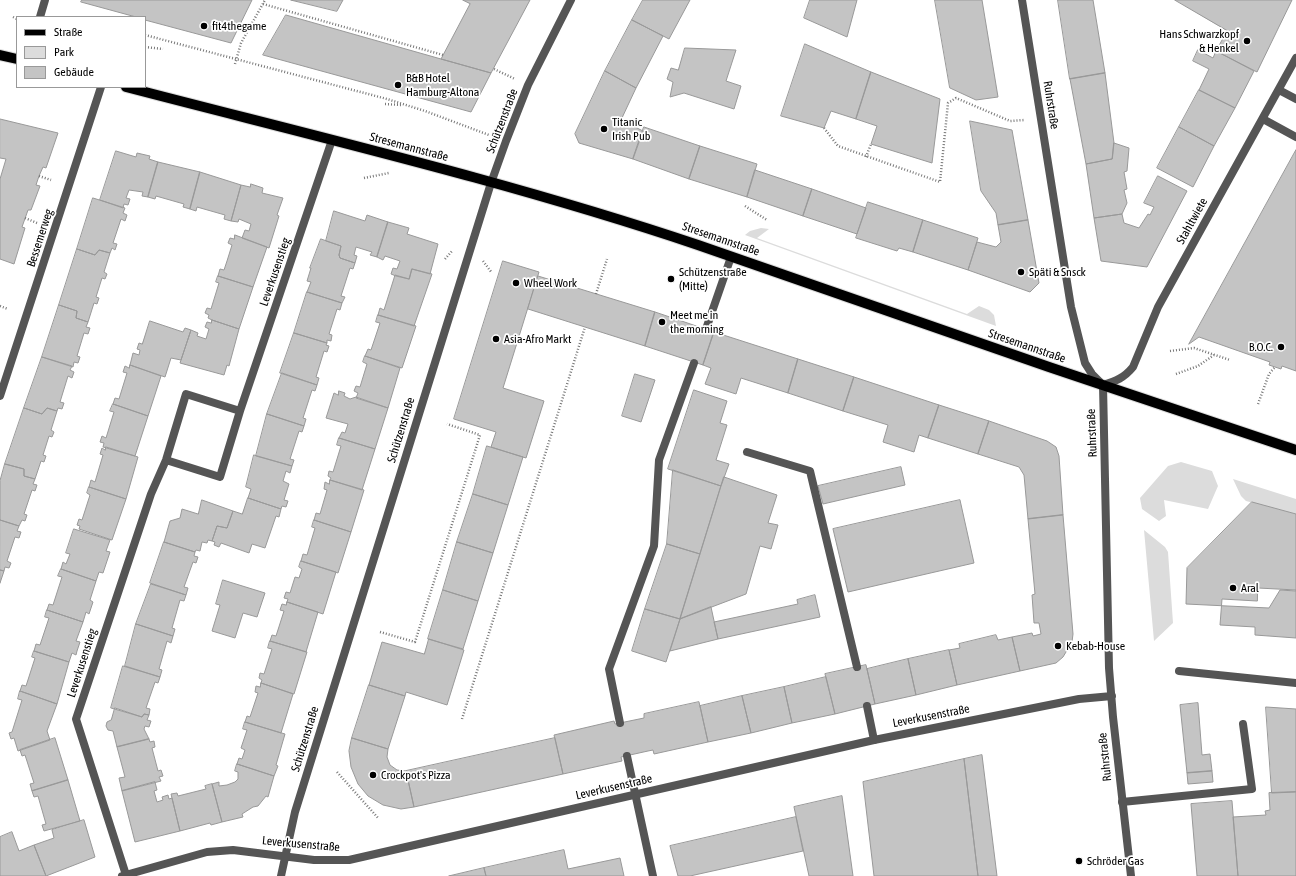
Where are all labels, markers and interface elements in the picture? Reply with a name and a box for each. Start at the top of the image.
legend [16,16,146,88]
place label: fit4thegame [212,19,266,33]
marker: fit4thegame [199,21,209,31]
text: Straße [54,25,82,39]
place label: Hans Schwarzkopf & Henkel [1159,27,1239,55]
marker: Hans Schwarzkopf & Henkel [1242,36,1252,46]
text: Park [54,45,74,59]
text: Gebäude [54,65,94,79]
place label: B&B Hotel Hamburg-Altona [406,71,479,99]
marker: B&B Hotel Hamburg-Altona [393,80,403,90]
street label: Ruhrstraße [1040,80,1062,130]
street label: Schützenstraße [483,87,521,155]
place label: Titanic Irish Pub [612,115,650,143]
marker: Titanic Irish Pub [599,124,609,134]
street label: Stresemannstraße [368,130,450,164]
street label: Stahltwiete [1173,195,1211,247]
street label: Bessemerweg [24,207,56,269]
street label: Stresemannstraße [681,219,761,259]
street label: Leverkusenstieg [257,236,293,308]
place label: Schützenstraße (Mitte) [679,265,747,293]
place label: Späti & Snsck [1029,265,1086,279]
marker: Späti & Snsck [1016,267,1026,277]
marker: Schützenstraße (Mitte) [666,274,676,284]
place label: Wheel Work [524,276,577,290]
marker: Wheel Work [511,278,521,288]
place label: Meet me in the morning [670,308,724,336]
marker: Meet me in the morning [657,317,667,327]
street label: Stresemannstraße [987,326,1067,366]
place label: Asia-Afro Markt [504,332,571,346]
marker: Asia-Afro Markt [491,334,501,344]
place label: B.O.C. [1249,340,1273,354]
marker: B.O.C. [1276,342,1286,352]
street label: Schützenstraße [384,396,418,464]
street label: Ruhrstraße [1084,408,1100,458]
place label: Aral [1241,581,1259,595]
marker: Aral [1228,583,1238,593]
street label: Leverkusenstieg [64,627,100,699]
place label: Kebab-House [1066,639,1125,653]
marker: Kebab-House [1053,641,1063,651]
street label: Leverkusenstraße [891,701,971,731]
street label: Schützenstraße [288,705,322,773]
street label: Ruhrstraße [1095,732,1115,782]
place label: Crockpot's Pizza [381,768,451,782]
marker: Crockpot's Pizza [368,770,378,780]
street label: Leverkusenstraße [574,771,654,803]
street label: Leverkusenstraße [262,833,340,855]
place label: Schröder Gas [1087,854,1144,868]
marker: Schröder Gas [1074,856,1084,866]

